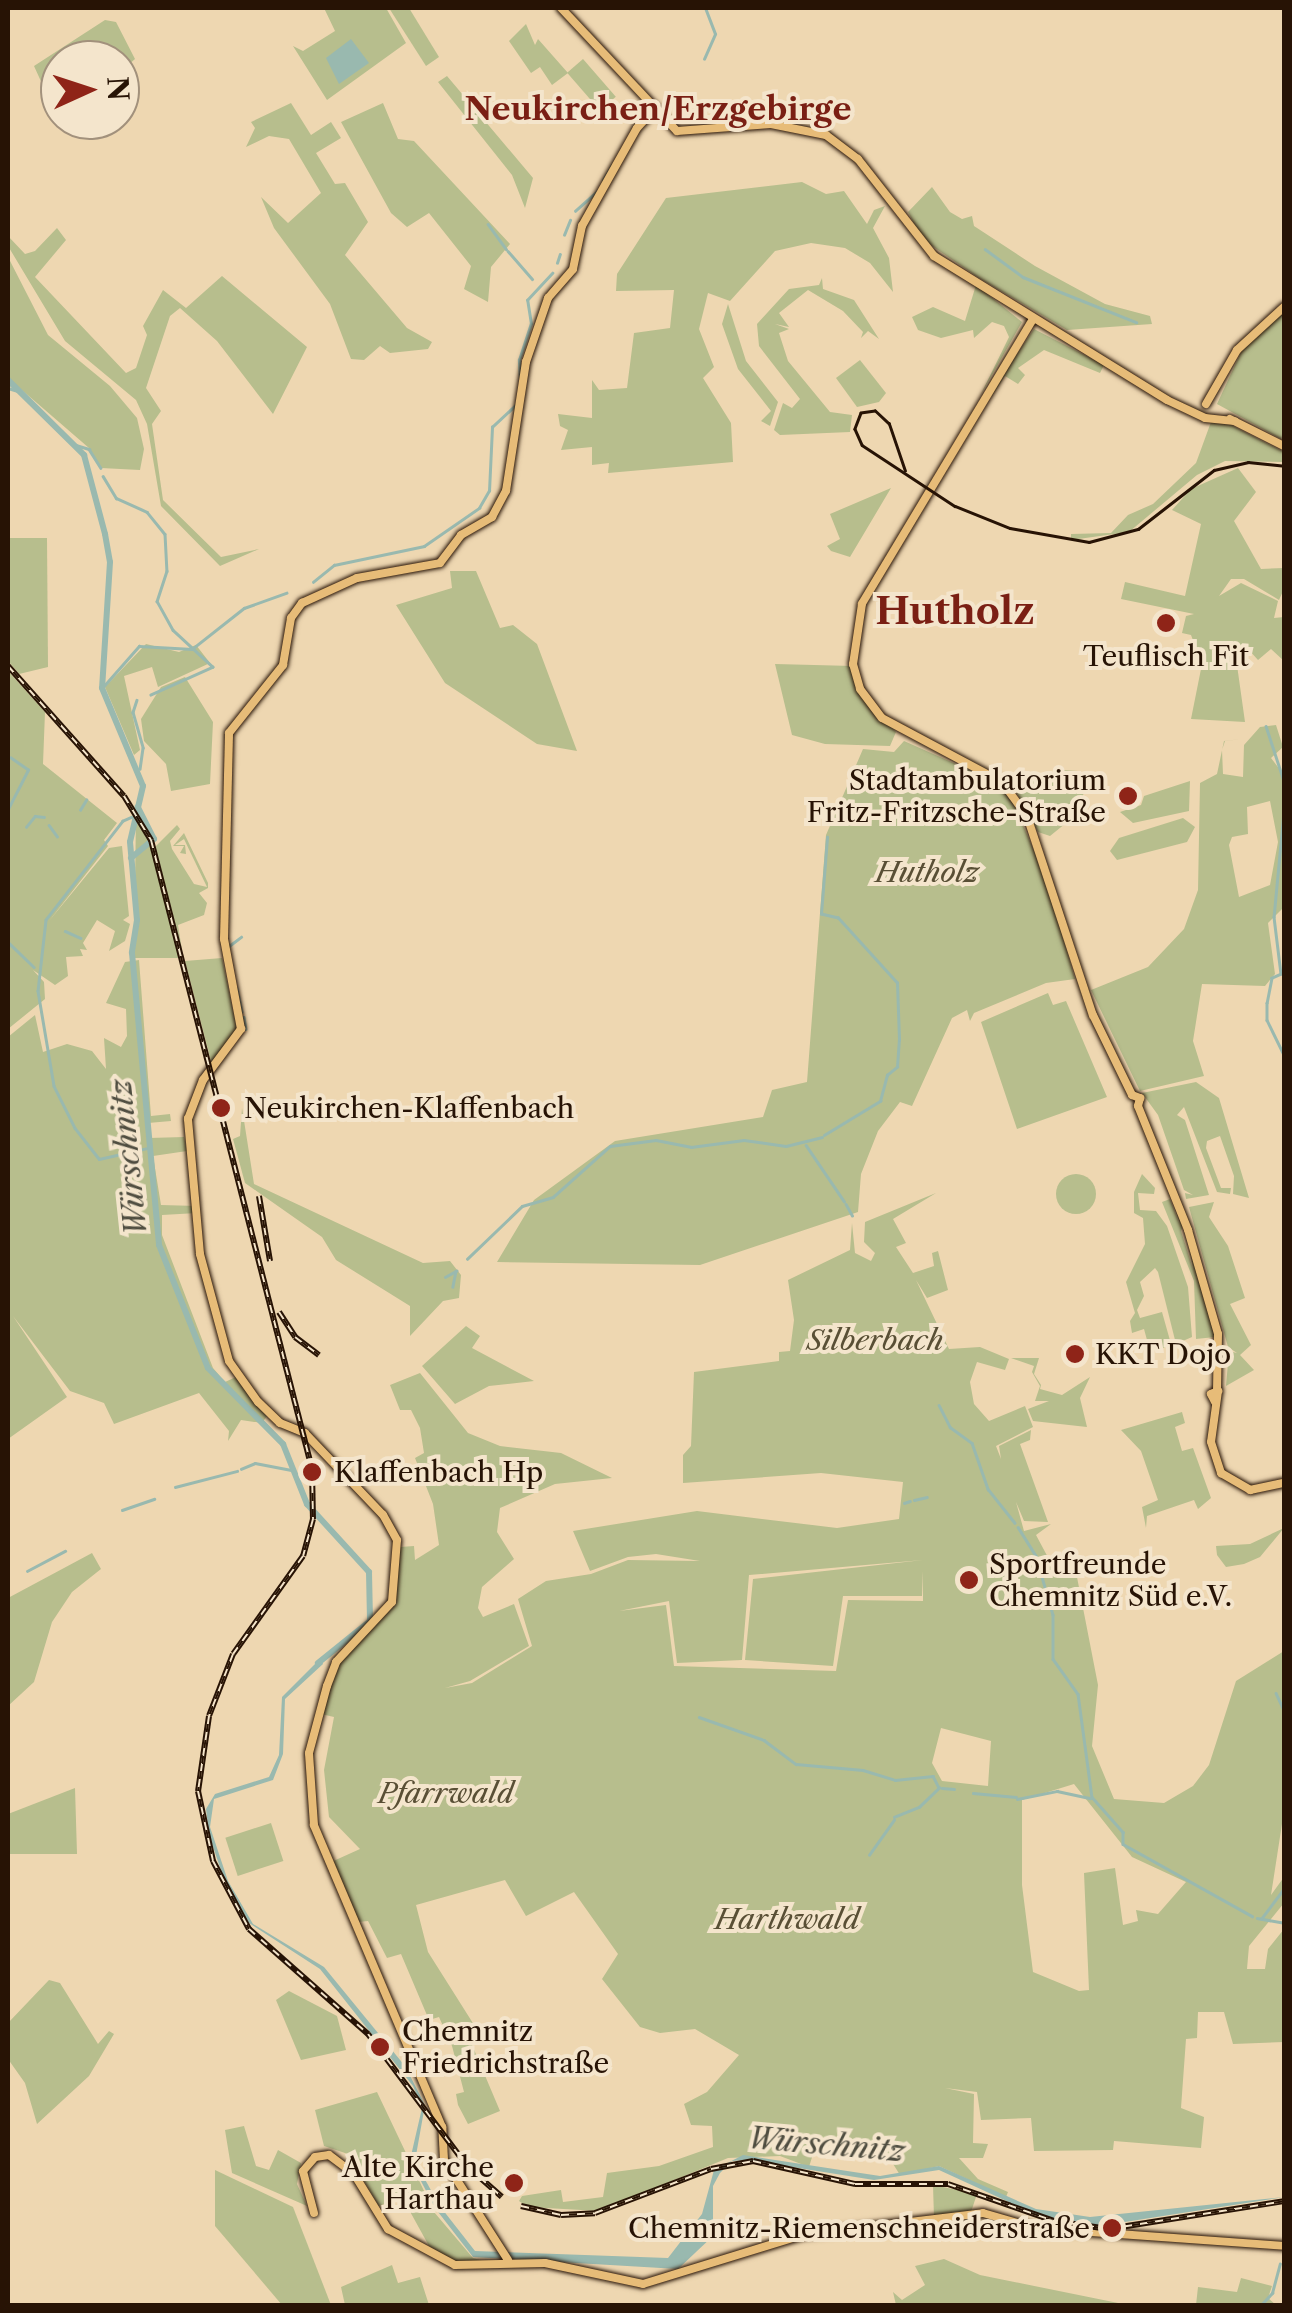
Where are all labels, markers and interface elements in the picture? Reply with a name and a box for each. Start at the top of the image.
north arrow [40,40,140,140]
text: N [100,75,136,102]
district label: Neukirchen/Erzgebirge [464,90,852,128]
district label: Hutholz [875,588,1035,634]
marker: Teuflisch Fit [1155,612,1177,634]
place label: Teuflisch Fit [1083,639,1249,673]
place label: Stadtambulatorium Fritz-Fritzsche-Straße [807,763,1106,829]
marker: Stadtambulatorium Fritz-Fritzsche-Straße [1115,783,1141,809]
park label: Hutholz [875,855,979,889]
water label: Würschnitz [103,1078,155,1238]
place label: Neukirchen-Klaffenbach [244,1091,574,1125]
marker: Neukirchen-Klaffenbach [208,1095,234,1121]
park label: Silberbach [807,1323,943,1357]
place label: KKT Dojo [1095,1337,1232,1371]
marker: KKT Dojo [1064,1343,1086,1365]
place label: Klaffenbach Hp [334,1455,543,1489]
marker: Klaffenbach Hp [299,1459,325,1485]
place label: Sportfreunde Chemnitz Süd e.V. [989,1547,1232,1613]
marker: Sportfreunde Chemnitz Süd e.V. [958,1569,980,1591]
park label: Pfarrwald [378,1776,514,1810]
park label: Harthwald [715,1902,859,1936]
place label: Chemnitz Friedrichstraße [402,2014,609,2080]
marker: Chemnitz Friedrichstraße [367,2034,393,2060]
water label: Würschnitz [746,2120,906,2170]
place label: Alte Kirche Harthau [342,2150,494,2216]
marker: Alte Kirche Harthau [503,2172,525,2194]
place label: Chemnitz-Riemenschneiderstraße [628,2211,1090,2245]
marker: Chemnitz-Riemenschneiderstraße [1099,2215,1125,2241]

